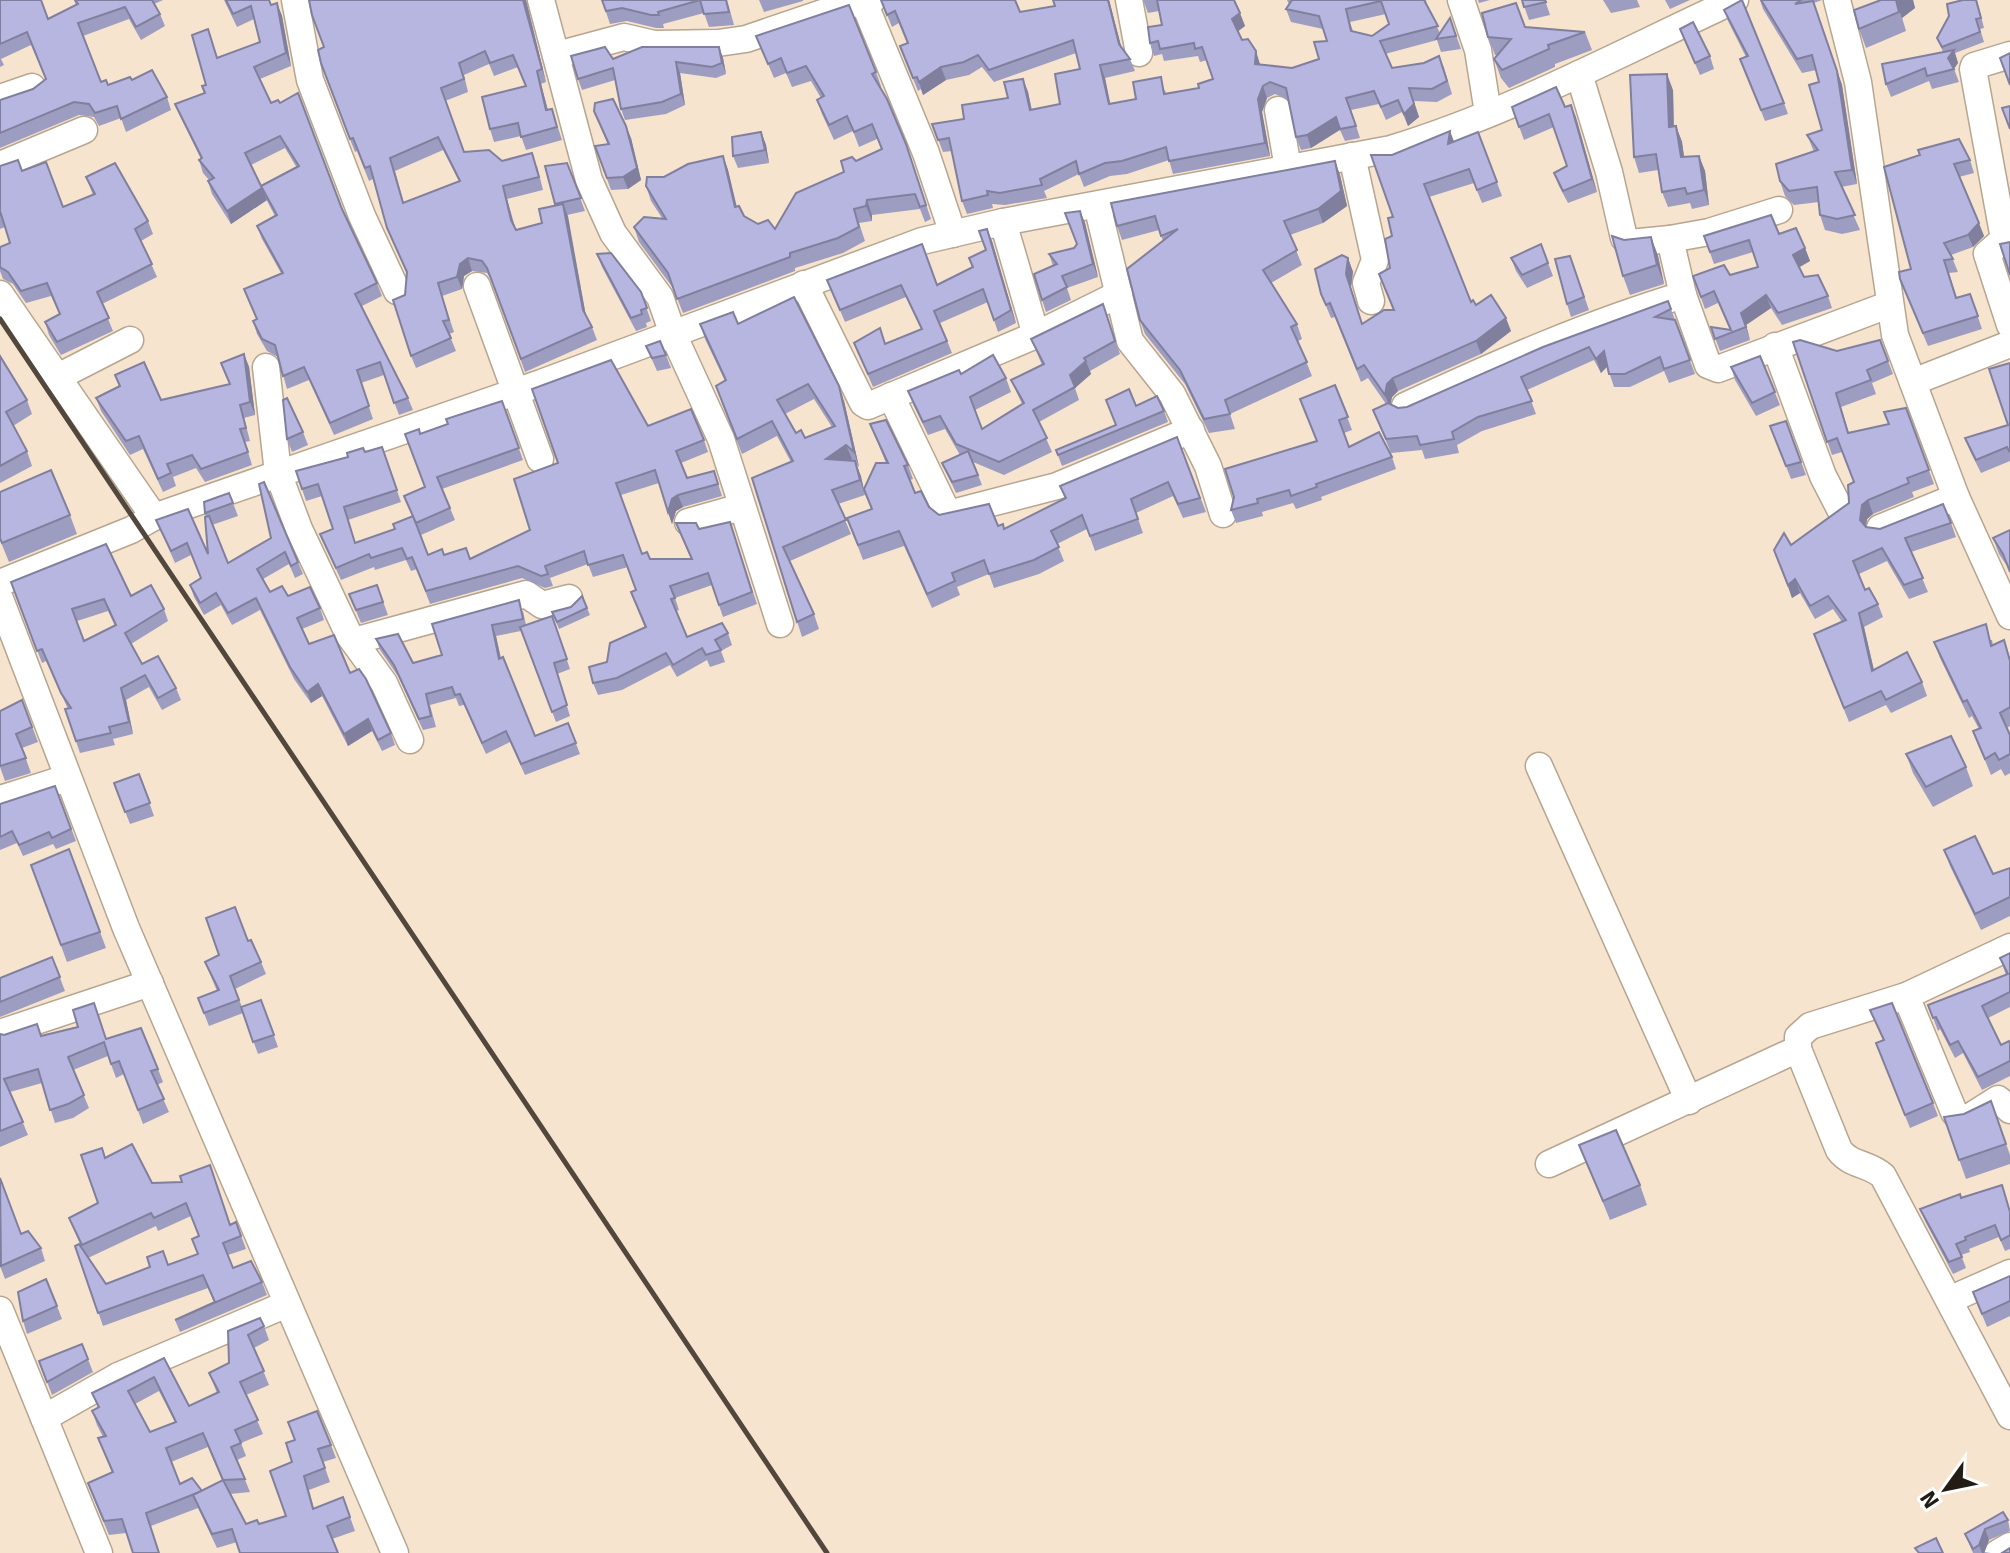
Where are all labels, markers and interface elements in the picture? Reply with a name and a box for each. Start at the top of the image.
north arrow [1906,1449,1986,1529]
text: N [1914,1486,1945,1513]

